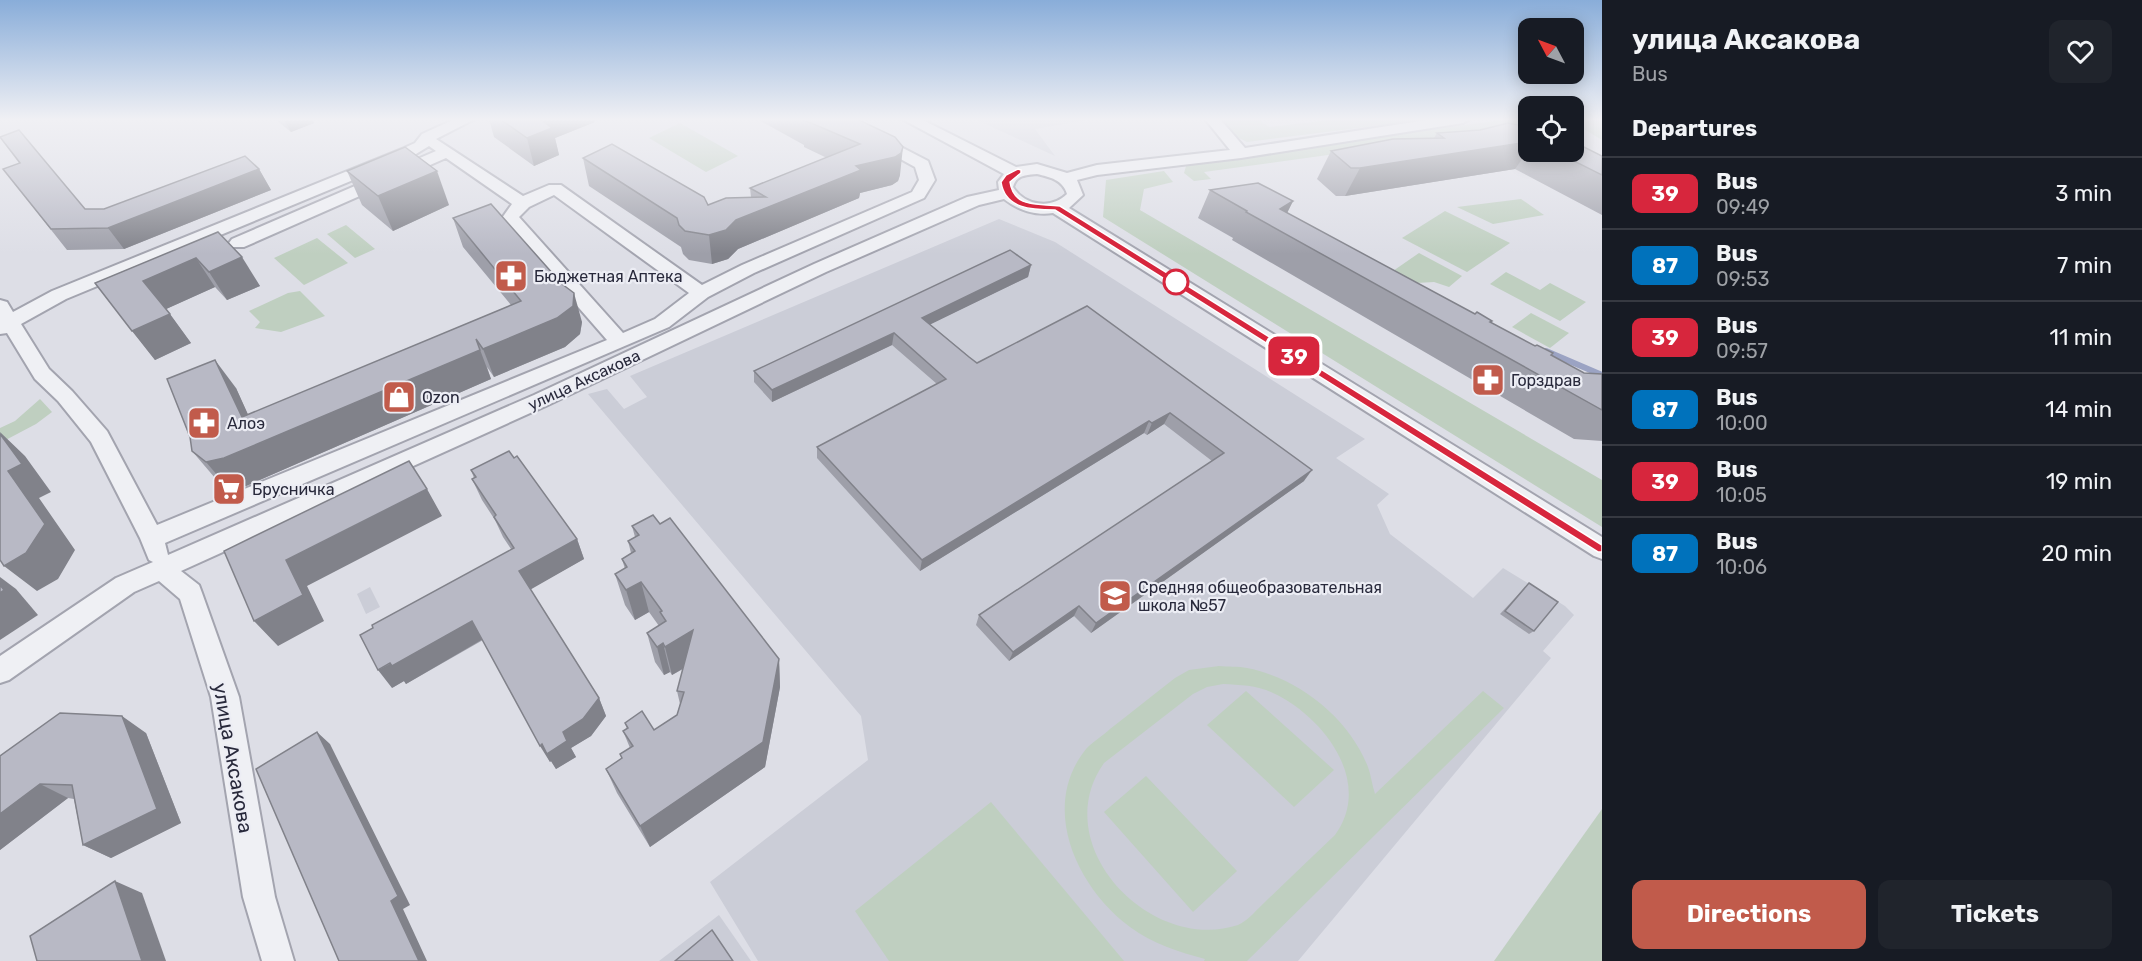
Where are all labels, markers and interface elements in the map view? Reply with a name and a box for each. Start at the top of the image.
north arrow [1518,18,1584,84]
map controls [1518,18,1584,162]
button: heart [2049,20,2112,83]
text: улица Аксакова [1632,23,1860,56]
text: Bus [1632,62,1668,86]
button: locate [1518,96,1584,162]
text: Departures [1632,115,1757,142]
text: Bus [1716,168,1758,195]
text: 3 min [2055,180,2112,207]
text: 39 [1651,181,1679,206]
text: 09:49 [1716,195,1770,219]
text: Bus [1716,240,1758,267]
text: 7 min [2057,252,2112,279]
text: 87 [1652,253,1678,278]
pharmacy icon: Бюджетная Аптека [493,258,529,294]
place label: Бюджетная Аптека [534,267,682,286]
text: 09:53 [1716,267,1770,291]
unlabelled marker [1163,269,1189,295]
text: Bus [1716,312,1758,339]
text: 11 min [2050,324,2112,351]
text: 39 [1651,325,1679,350]
line badge: 39 [1267,336,1321,376]
text: 09:57 [1716,339,1768,363]
text: 39 [1280,344,1308,369]
street label: улица Аксакова [525,346,643,414]
pharmacy icon: Горздрав [1470,362,1506,398]
place label: Горздрав [1511,371,1581,390]
shop icon: Ozon [381,379,417,415]
text: Bus [1716,384,1758,411]
place label: Ozon [422,388,460,407]
text: 14 min [2045,396,2112,423]
text: 87 [1652,397,1678,422]
pharmacy icon: Алоэ [186,405,222,441]
text: 10:00 [1716,411,1768,435]
place label: Алоэ [227,414,265,433]
text: Bus [1716,456,1758,483]
text: 19 min [2046,468,2112,495]
text: 39 [1651,469,1679,494]
supermarket icon: Брусничка [211,471,247,507]
place label: Брусничка [252,480,334,499]
text: 10:05 [1716,483,1767,507]
text: Bus [1716,528,1758,555]
text: 20 min [2042,540,2112,567]
text: 87 [1652,541,1678,566]
text: 10:06 [1716,555,1767,579]
school or university icon: Средняя общеобразовательная школа №57 [1097,578,1133,614]
place label: Средняя общеобразовательная школа №57 [1138,578,1382,615]
street label: улица Аксакова [208,681,258,835]
button: Directions [1632,880,1866,949]
button: Tickets [1878,880,2112,949]

